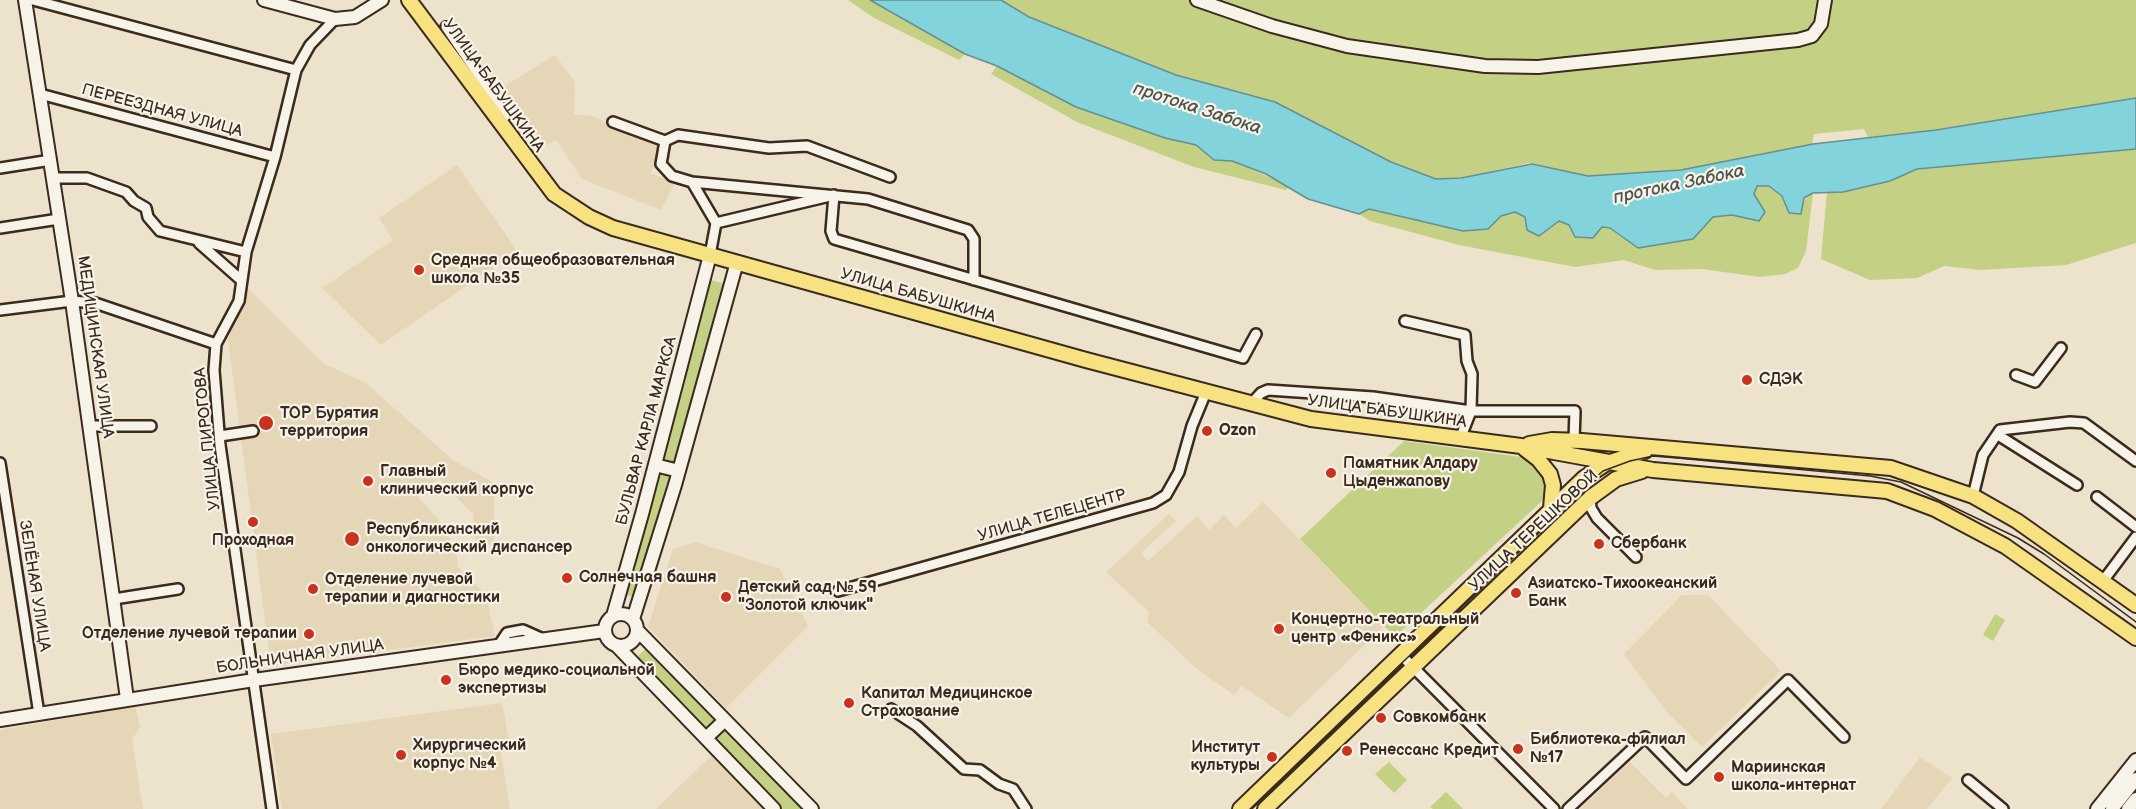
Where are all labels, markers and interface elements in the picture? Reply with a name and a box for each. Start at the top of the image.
street label: УЛИЦА БАБУШКИНА [438,16,548,156]
water label: протока Забока [1130,78,1264,140]
street label: ПЕРЕЕЗДНАЯ УЛИЦА [80,80,244,142]
water label: протока Забока [1611,161,1747,209]
place label: Средняя общеобразовательная школа №35 [431,251,675,289]
street label: МЕДИЦИНСКАЯ УЛИЦА [73,255,117,439]
marker: Средняя общеобразовательная школа №35 [412,263,426,277]
street label: УЛИЦА БАБУШКИНА [838,265,998,327]
street label: БУЛЬВАР КАРЛА МАРКСА [613,335,681,527]
street label: УЛИЦА ПИРОГОВА [191,367,225,511]
place label: СДЭК [1759,370,1803,390]
marker: СДЭК [1740,373,1754,387]
street label: УЛИЦА БАБУШКИНА [1306,391,1468,433]
place label: ТОР Бурятия территория [280,404,379,442]
marker: ТОР Бурятия территория [257,414,275,432]
place label: Ozon [1219,421,1256,441]
marker: Ozon [1200,424,1214,438]
place label: Памятник Алдару Цыденжапову [1343,454,1478,492]
place label: Главный клинический корпус [380,462,534,500]
marker: Памятник Алдару Цыденжапову [1324,466,1338,480]
street label: УЛИЦА ТЕРЕШКОВОЙ [1465,466,1603,596]
marker: Главный клинический корпус [361,474,375,488]
street label: УЛИЦА ТЕЛЕЦЕНТР [976,486,1128,546]
marker: Проходная [246,515,260,529]
street label: ЗЕЛЁНАЯ УЛИЦА [14,519,54,653]
place label: Республиканский онкологический диспансер [366,520,572,558]
marker: Республиканский онкологический диспансер [343,530,361,548]
place label: Проходная [212,531,294,551]
place label: Сбербанк [1611,534,1686,554]
marker: Сбербанк [1592,537,1606,551]
place label: Солнечная башня [579,568,717,588]
place label: Отделение лучевой терапии и диагностики [325,570,500,608]
marker: Солнечная башня [560,571,574,585]
place label: Азиатско-Тихоокеанский Банк [1528,574,1717,612]
place label: Детский сад № 59 "Золотой ключик" [738,578,877,616]
marker: Отделение лучевой терапии и диагностики [306,582,320,596]
marker: Азиатско-Тихоокеанский Банк [1509,586,1523,600]
marker: Детский сад № 59 "Золотой ключик" [719,590,733,604]
place label: Концертно-театральный центр «Феникс» [1291,610,1479,648]
marker: Концертно-театральный центр «Феникс» [1272,622,1286,636]
place label: Отделение лучевой терапии [82,624,297,644]
marker: Отделение лучевой терапии [302,627,316,641]
street label: БОЛЬНИЧНАЯ УЛИЦА [215,636,385,678]
place label: Бюро медико-социальной экспертизы [458,661,655,699]
marker: Бюро медико-социальной экспертизы [439,673,453,687]
place label: Капитал Медицинское Страхование [861,684,1032,722]
marker: Капитал Медицинское Страхование [842,696,856,710]
place label: Совкомбанк [1393,708,1486,728]
marker: Совкомбанк [1374,711,1388,725]
place label: Библиотека-филиал №17 [1530,730,1686,768]
place label: Хирургический корпус №4 [413,736,526,774]
place label: Институт культуры [1190,738,1260,776]
place label: Ренессанс Кредит [1359,741,1499,761]
marker: Библиотека-филиал №17 [1511,742,1525,756]
marker: Ренессанс Кредит [1340,744,1354,758]
marker: Хирургический корпус №4 [394,748,408,762]
marker: Институт культуры [1265,750,1279,764]
place label: Мариинская школа-интернат [1731,758,1856,796]
marker: Мариинская школа-интернат [1712,770,1726,784]

